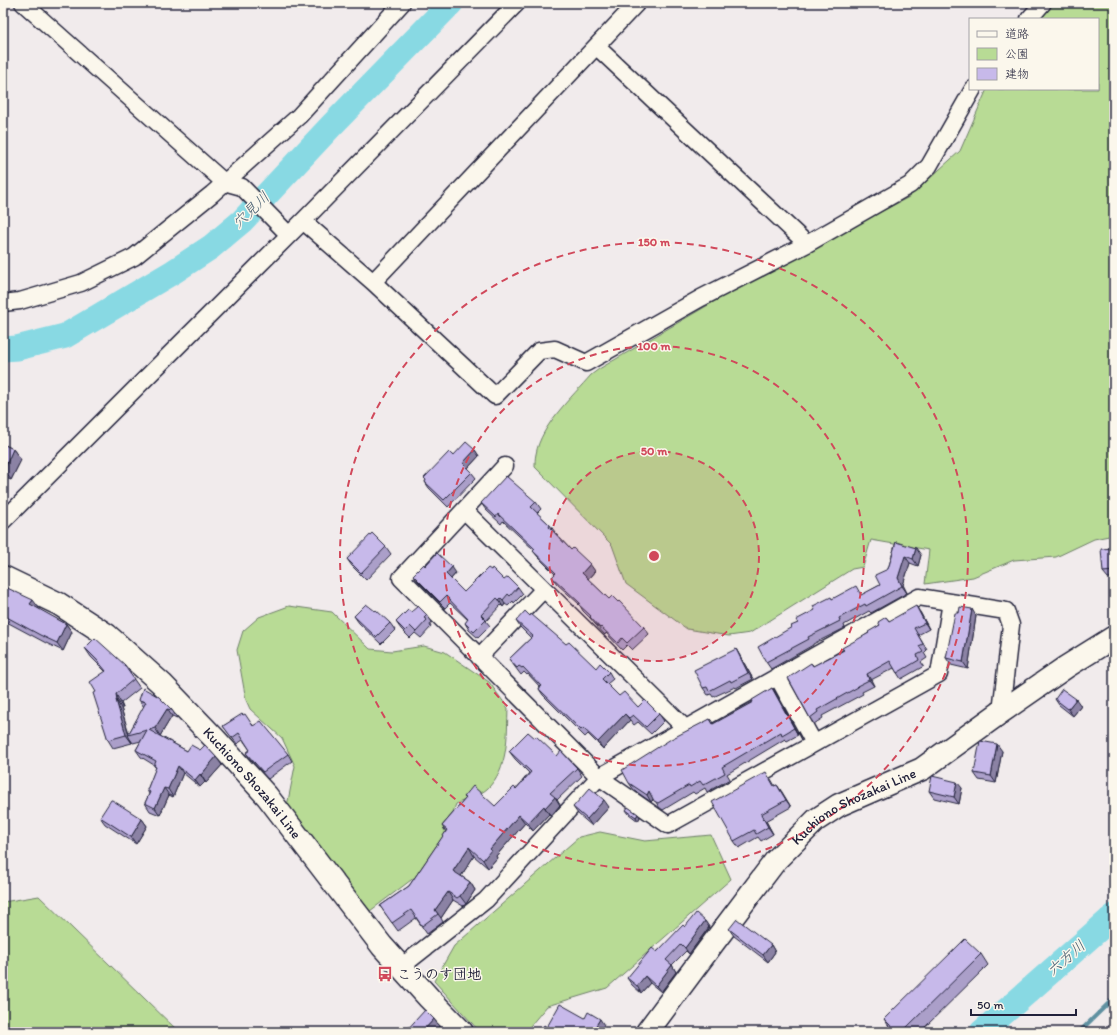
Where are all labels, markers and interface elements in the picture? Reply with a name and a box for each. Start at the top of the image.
legend [969,18,1099,90]
text: 道路 [1005,27,1029,41]
text: 公園 [1005,47,1029,61]
text: 建物 [1005,67,1029,81]
water label: 穴見川 [229,188,273,232]
text: 150 m [638,235,671,249]
text: 100 m [637,339,671,353]
text: 50 m [641,444,668,458]
centre of rings [647,549,661,563]
street label: Kuchiono Shozakai Line [200,724,305,842]
street label: Kuchiono Shozakai Line [788,764,919,848]
water label: 六方川 [1043,936,1089,980]
bus stop icon: こうのす団地 [376,965,394,983]
place label: こうのす団地 [397,966,481,983]
scale bar [971,991,1076,1017]
text: 50 m [977,998,1003,1012]

